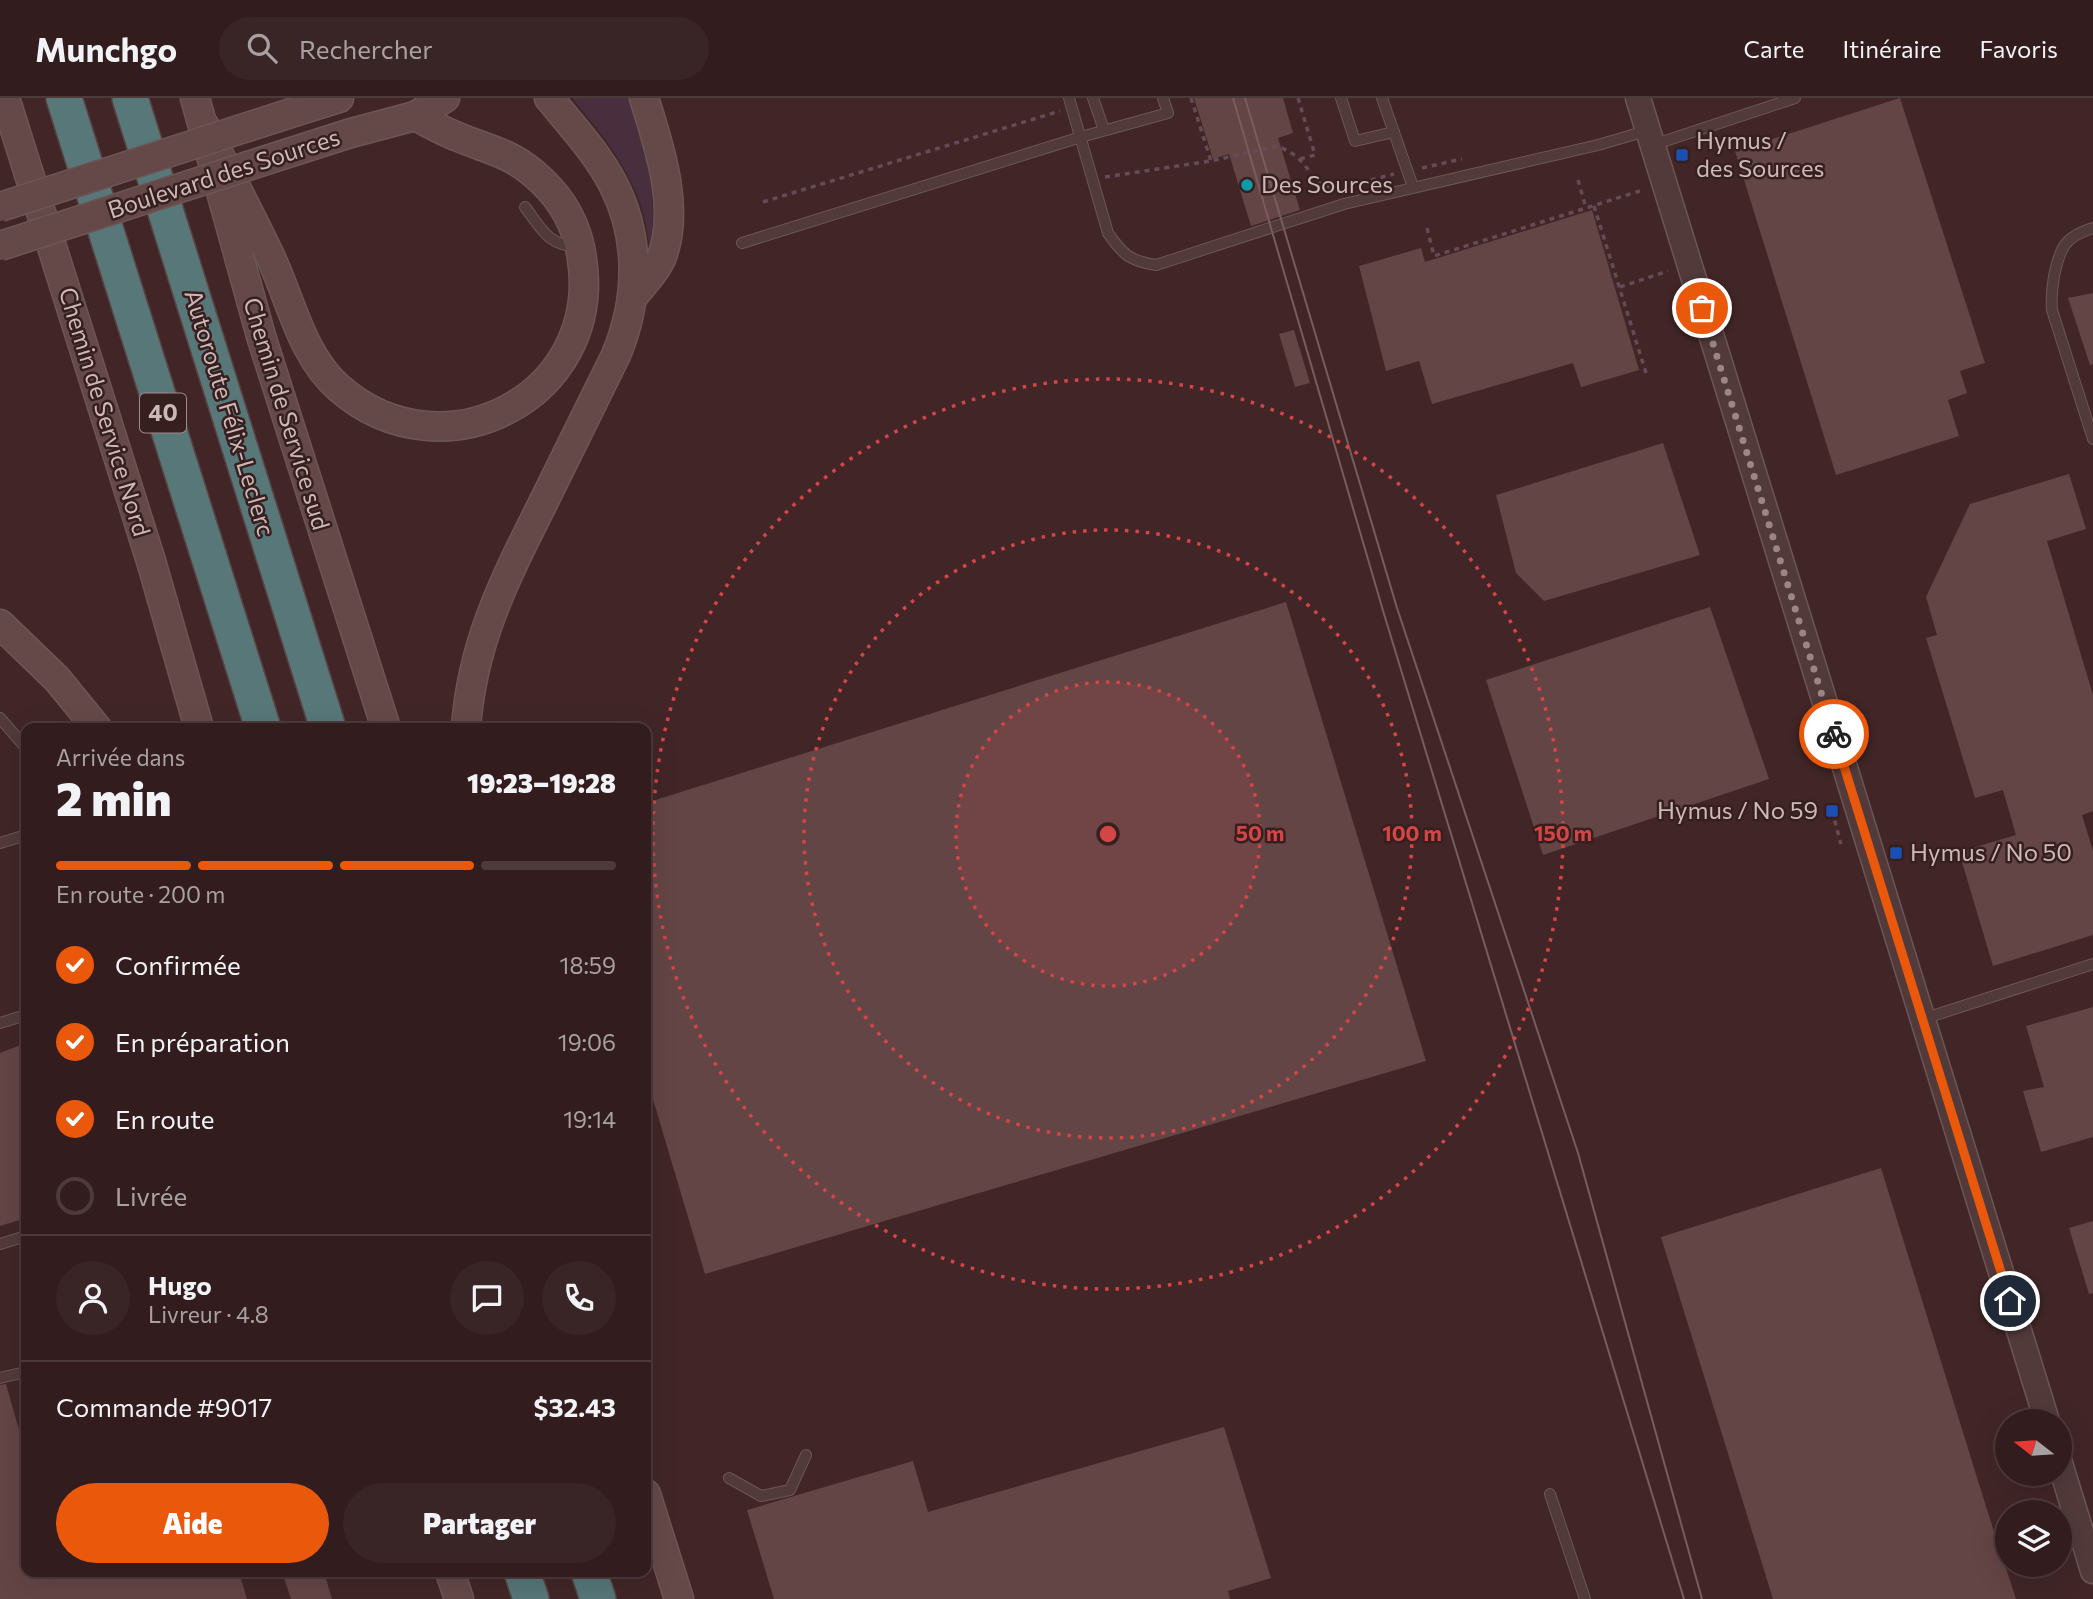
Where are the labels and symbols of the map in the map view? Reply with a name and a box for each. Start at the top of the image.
street label: Boulevard des Sources [104,121,343,224]
place label: Hymus / des Sources [1696,125,1824,182]
marker: Hymus / des Sources [1674,147,1690,163]
place label: Des Sources [1261,169,1393,198]
marker: Des Sources [1239,177,1255,193]
pin [1672,278,1732,338]
street label: Chemin de Service Nord [54,284,157,540]
street label: Autoroute Félix-Leclerc [179,286,282,539]
street label: Chemin de Service sud [238,294,337,533]
road number: 40 [140,394,186,432]
courier [1799,699,1869,769]
place label: Hymus / No 59 [1657,795,1818,824]
marker: Hymus / No 59 [1824,803,1840,819]
text: 50 m [1236,820,1284,845]
text: 100 m [1382,820,1442,845]
text: 150 m [1534,820,1592,845]
centre of rings [1096,822,1120,846]
place label: Hymus / No 50 [1910,837,2072,866]
marker: Hymus / No 50 [1888,845,1904,861]
pin [1980,1271,2040,1331]
north arrow [1995,1409,2072,1486]

